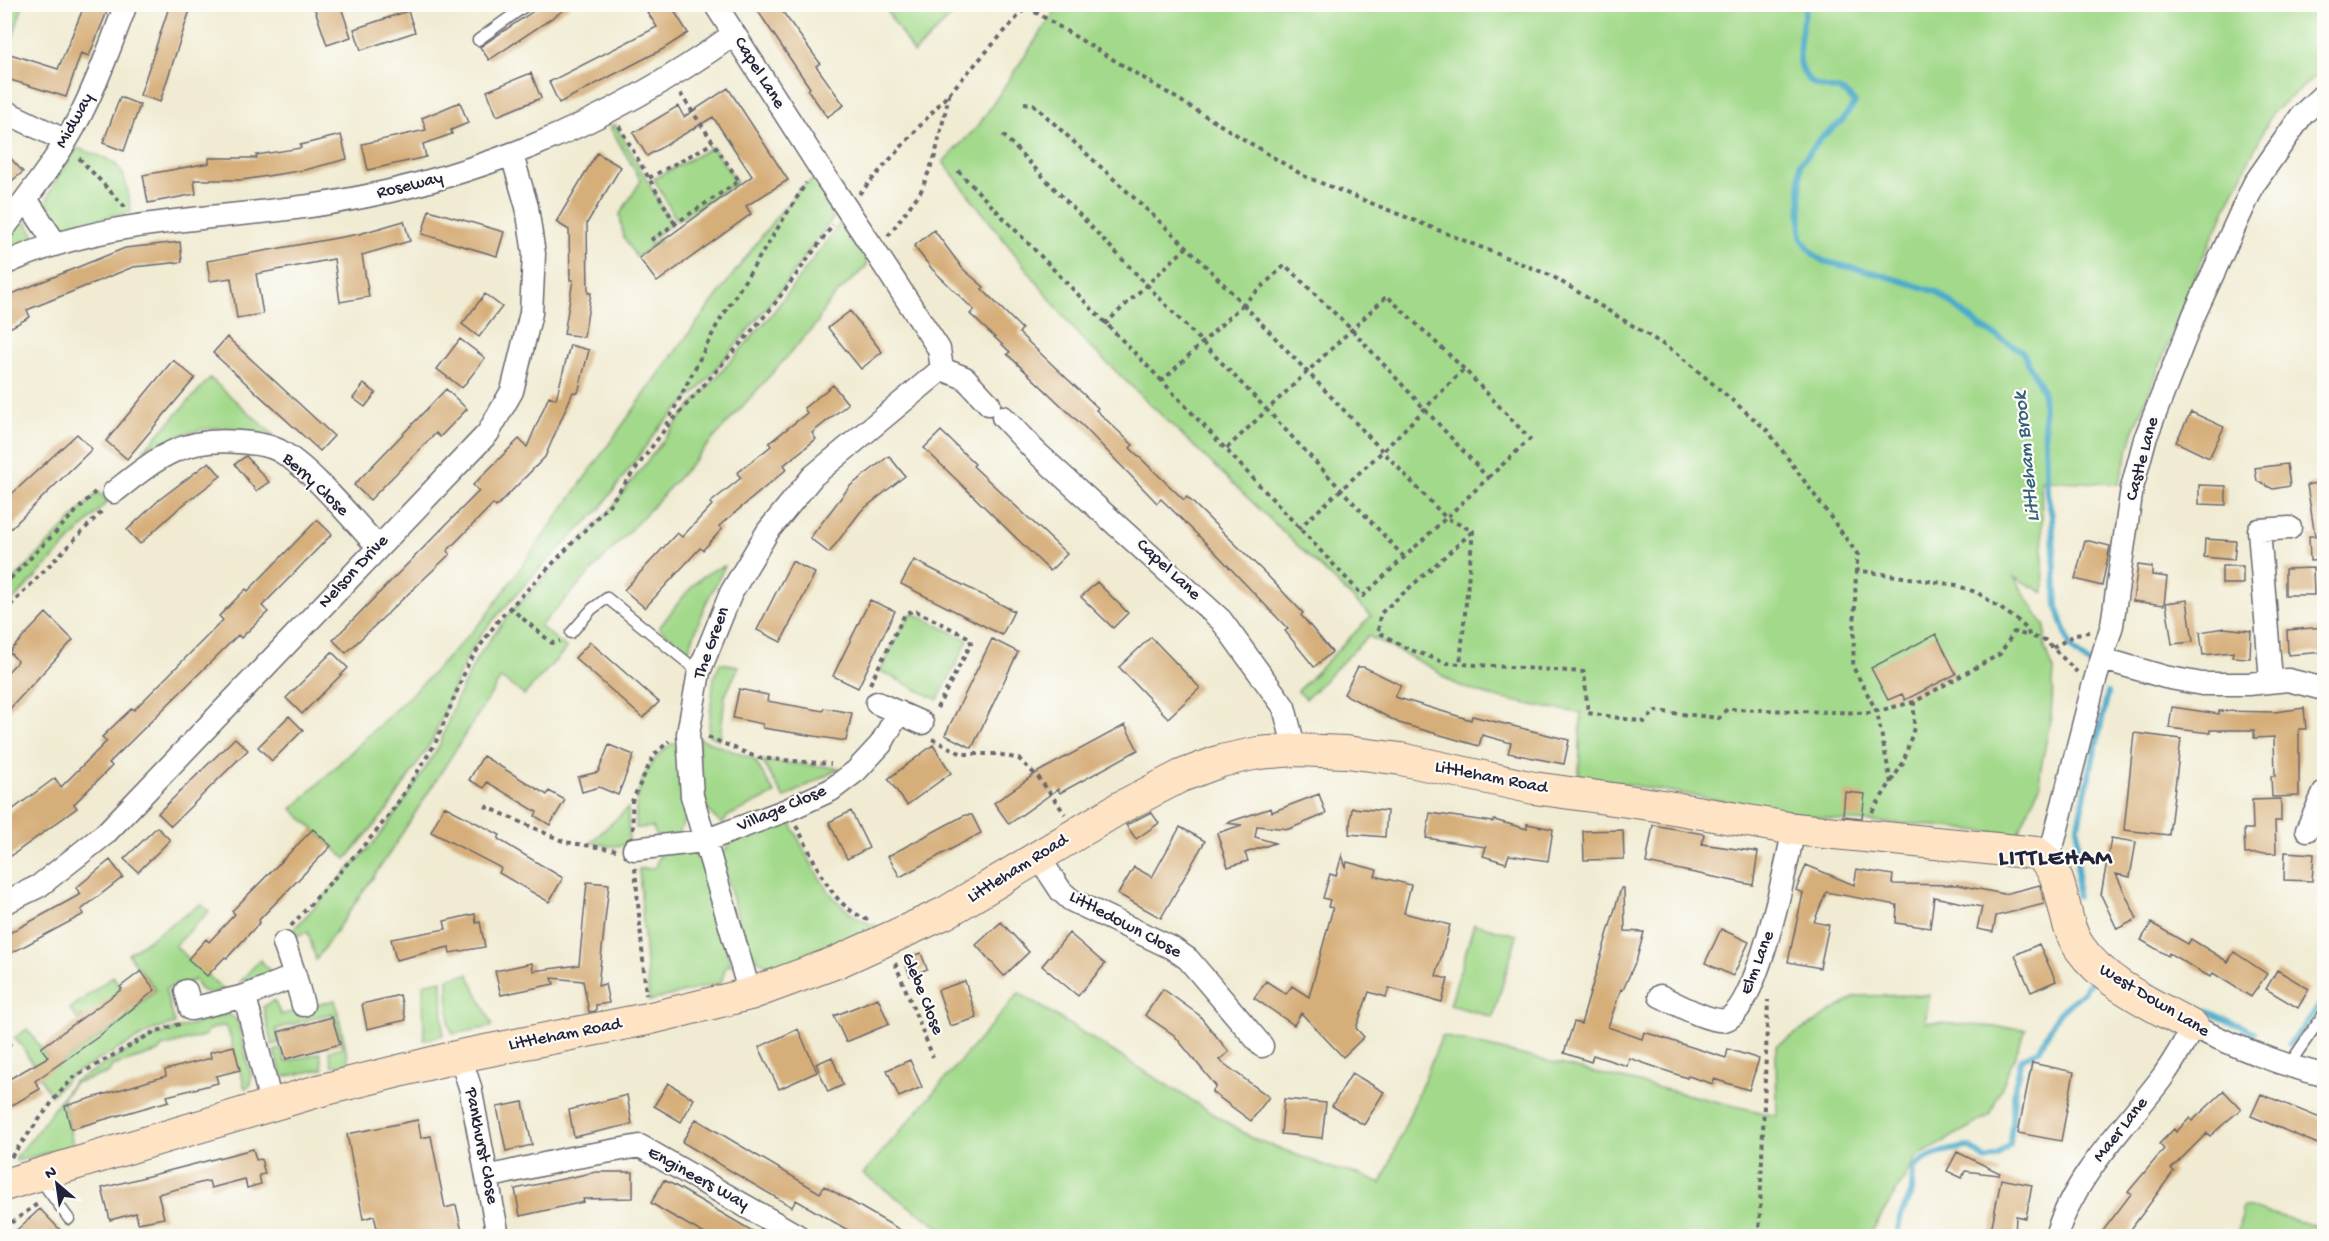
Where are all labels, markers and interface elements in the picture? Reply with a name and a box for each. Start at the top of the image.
street label: Capel Lane [729,33,790,113]
street label: Midway [51,90,99,152]
street label: Roseway [375,168,445,204]
water label: Littleham Brook [2010,389,2046,523]
street label: Castle Lane [2122,414,2164,503]
street label: Berry Close [277,448,353,522]
street label: Nelson Drive [315,530,394,613]
street label: Capel Lane [1131,535,1205,606]
street label: The Green [689,604,735,683]
street label: Littleham Road [1433,757,1551,800]
street label: Village Close [733,781,830,838]
street label: Littleham Road [964,829,1073,908]
district label: LITTLEHAM [1999,845,2113,874]
street label: Littledown Close [1065,887,1185,964]
street label: Elm Lane [1736,927,1780,998]
street label: Glebe Close [896,950,948,1039]
street label: West Down Lane [2095,960,2214,1043]
street label: Littleham Road [507,1013,625,1056]
street label: Pankhurst Close [459,1085,503,1207]
street label: Maer Lane [2089,1093,2153,1167]
street label: Engineers Way [644,1143,752,1216]
north arrow [27,1154,87,1214]
text: N [42,1163,61,1185]

